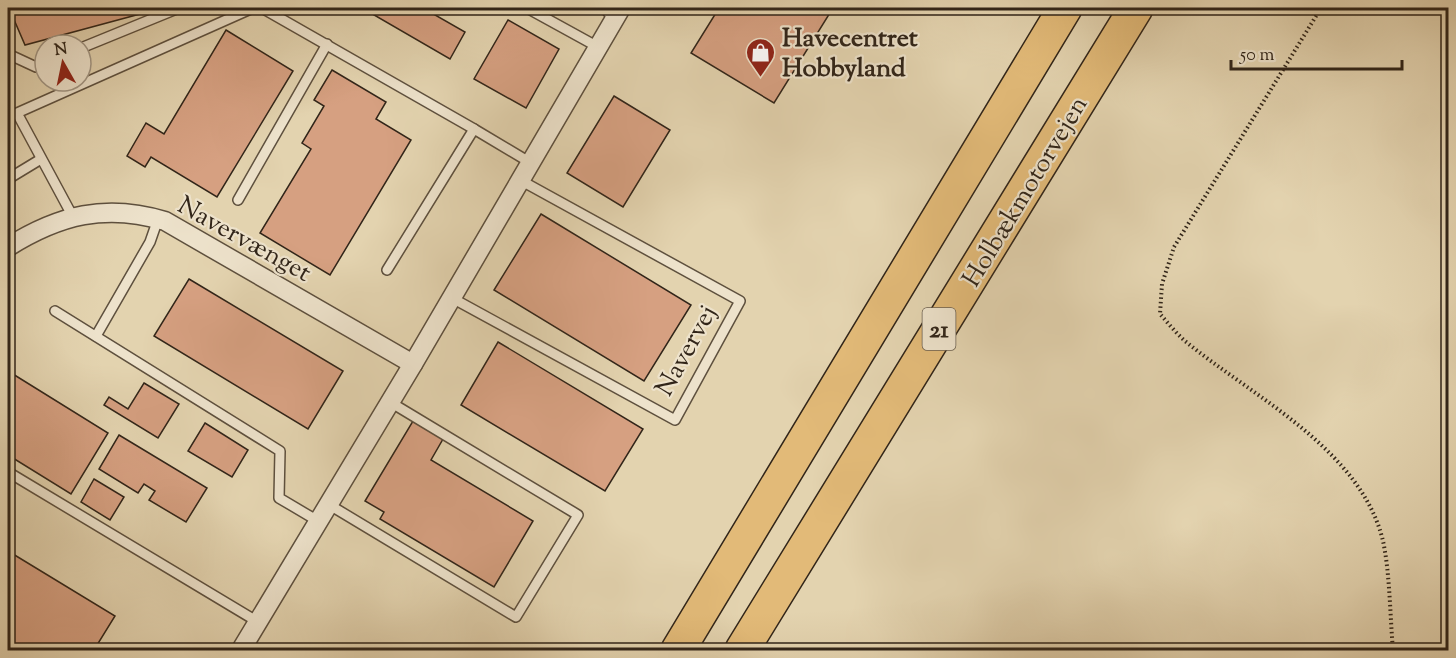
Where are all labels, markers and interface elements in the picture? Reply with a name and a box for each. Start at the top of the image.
place label: Havecentret Hobbyland [782,21,918,88]
north arrow [33,33,93,93]
scale bar [1231,33,1402,71]
shop icon: Havecentret Hobbyland [745,36,777,78]
text: N [53,38,69,63]
text: 50 m [1239,43,1275,69]
street label: Holbækmotorvejen [954,90,1098,295]
street label: Navervænget [170,188,318,292]
street label: Navervej [647,299,727,403]
road number: 21 [922,308,956,350]

